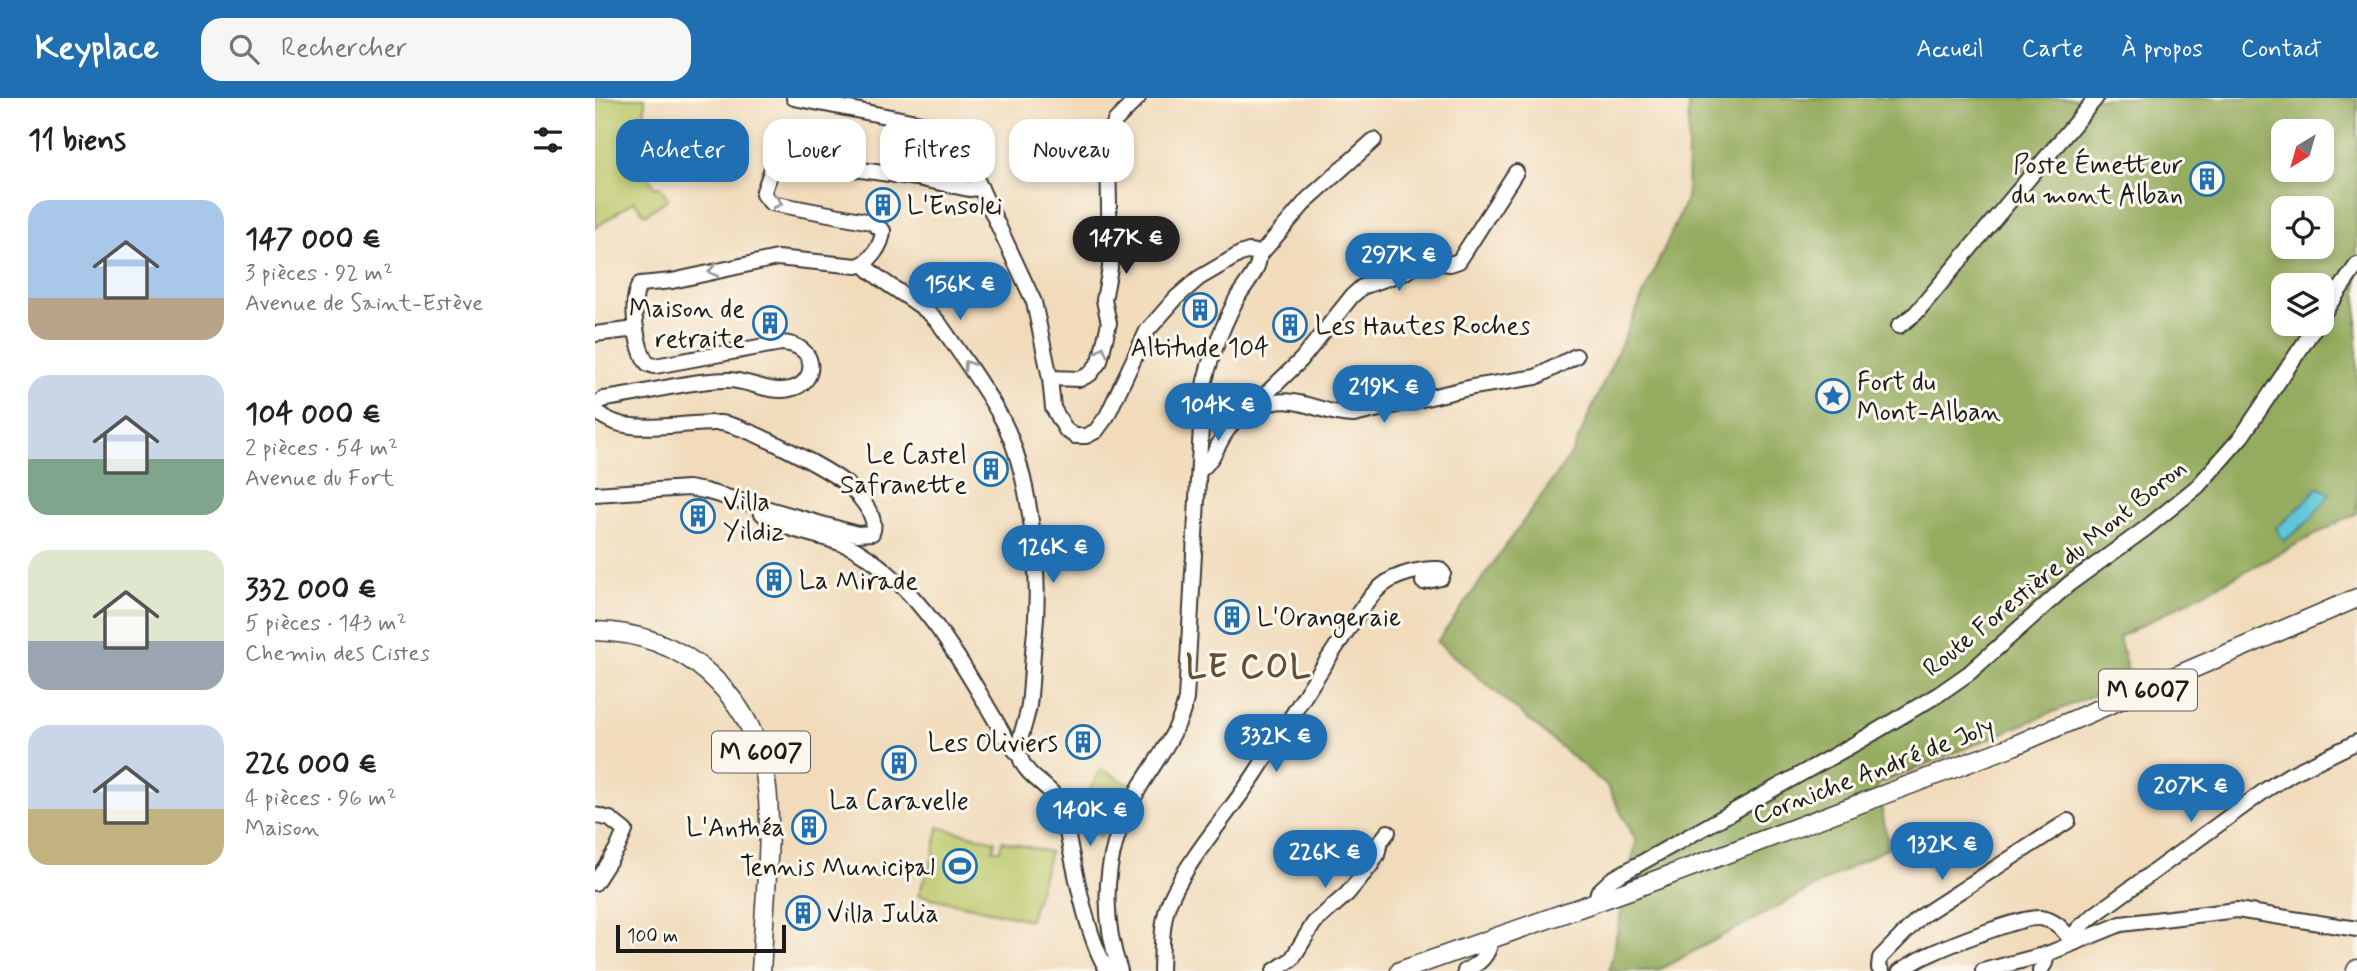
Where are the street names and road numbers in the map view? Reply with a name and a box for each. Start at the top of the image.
street label: Route Forestière du Mont Boron [1916,452,2194,685]
road number: M 6007 [2099,670,2197,710]
street label: Corniche André de Joly [1748,710,1999,834]
road number: M 6007 [712,732,810,772]

